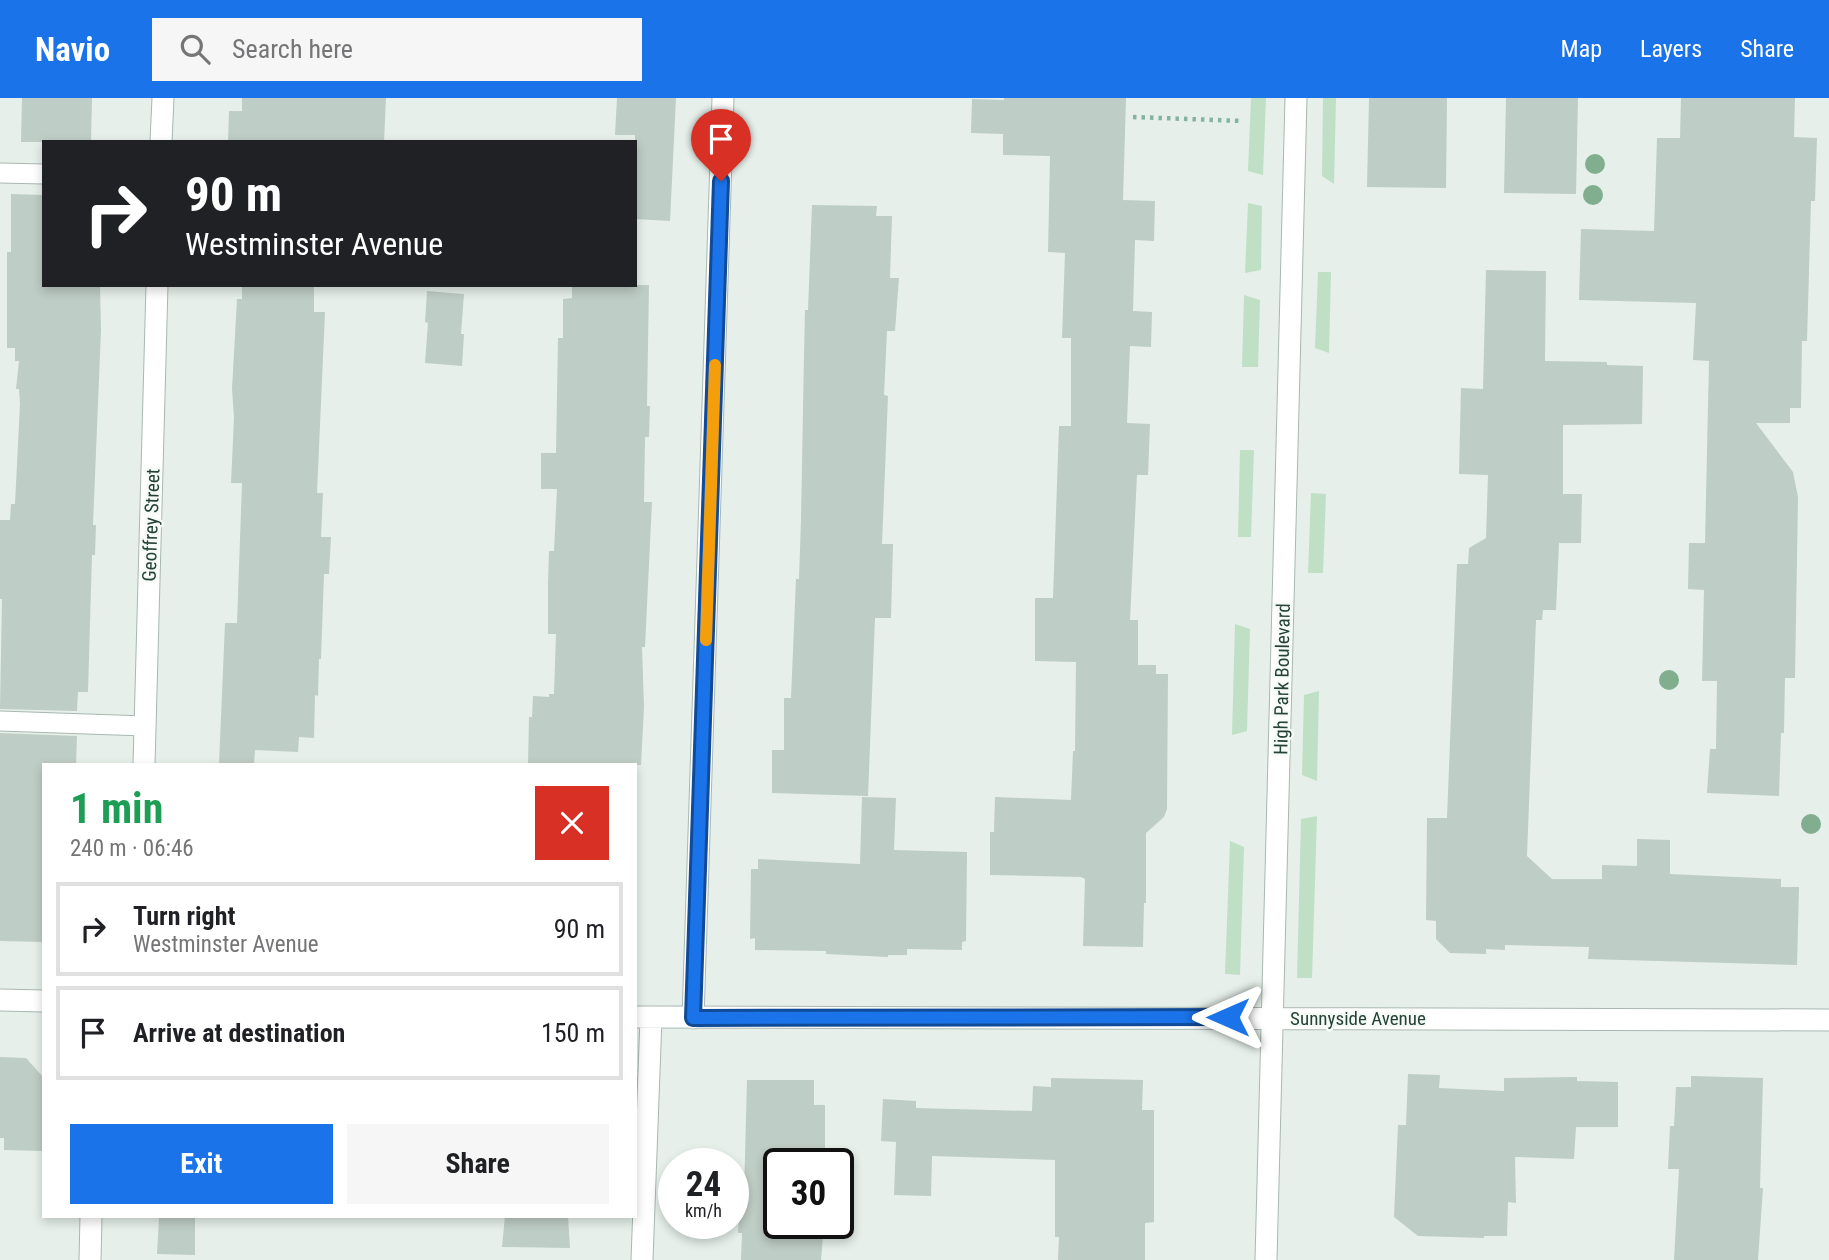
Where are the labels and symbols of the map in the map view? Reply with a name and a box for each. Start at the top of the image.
pin [691,109,751,181]
street label: Geoffrey Street [138,468,164,582]
street label: High Park Boulevard [1269,603,1295,755]
position arrow [1191,980,1265,1054]
street label: Sunnyside Avenue [1290,1007,1426,1030]
speed limit sign: 30 [763,1148,854,1239]

